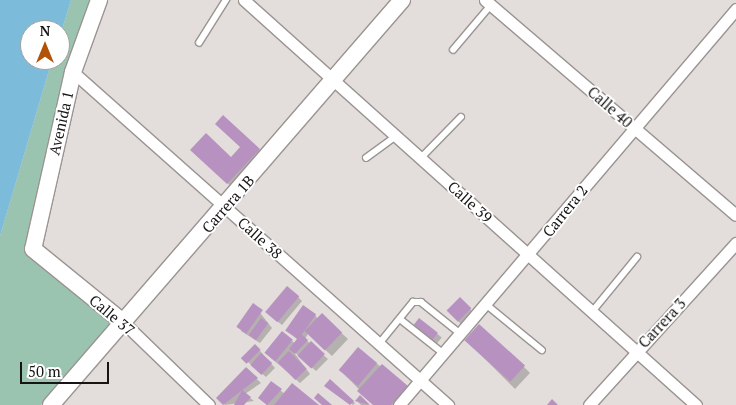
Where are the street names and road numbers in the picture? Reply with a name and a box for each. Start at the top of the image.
street label: Calle 40 [584,83,636,131]
street label: Avenida 1 [45,89,77,157]
street label: Carrera 1B [198,171,258,237]
street label: Calle 39 [444,177,496,227]
street label: Carrera 2 [539,182,591,240]
street label: Calle 38 [234,213,286,263]
street label: Calle 37 [86,291,138,339]
street label: Carrera 3 [635,294,689,352]

